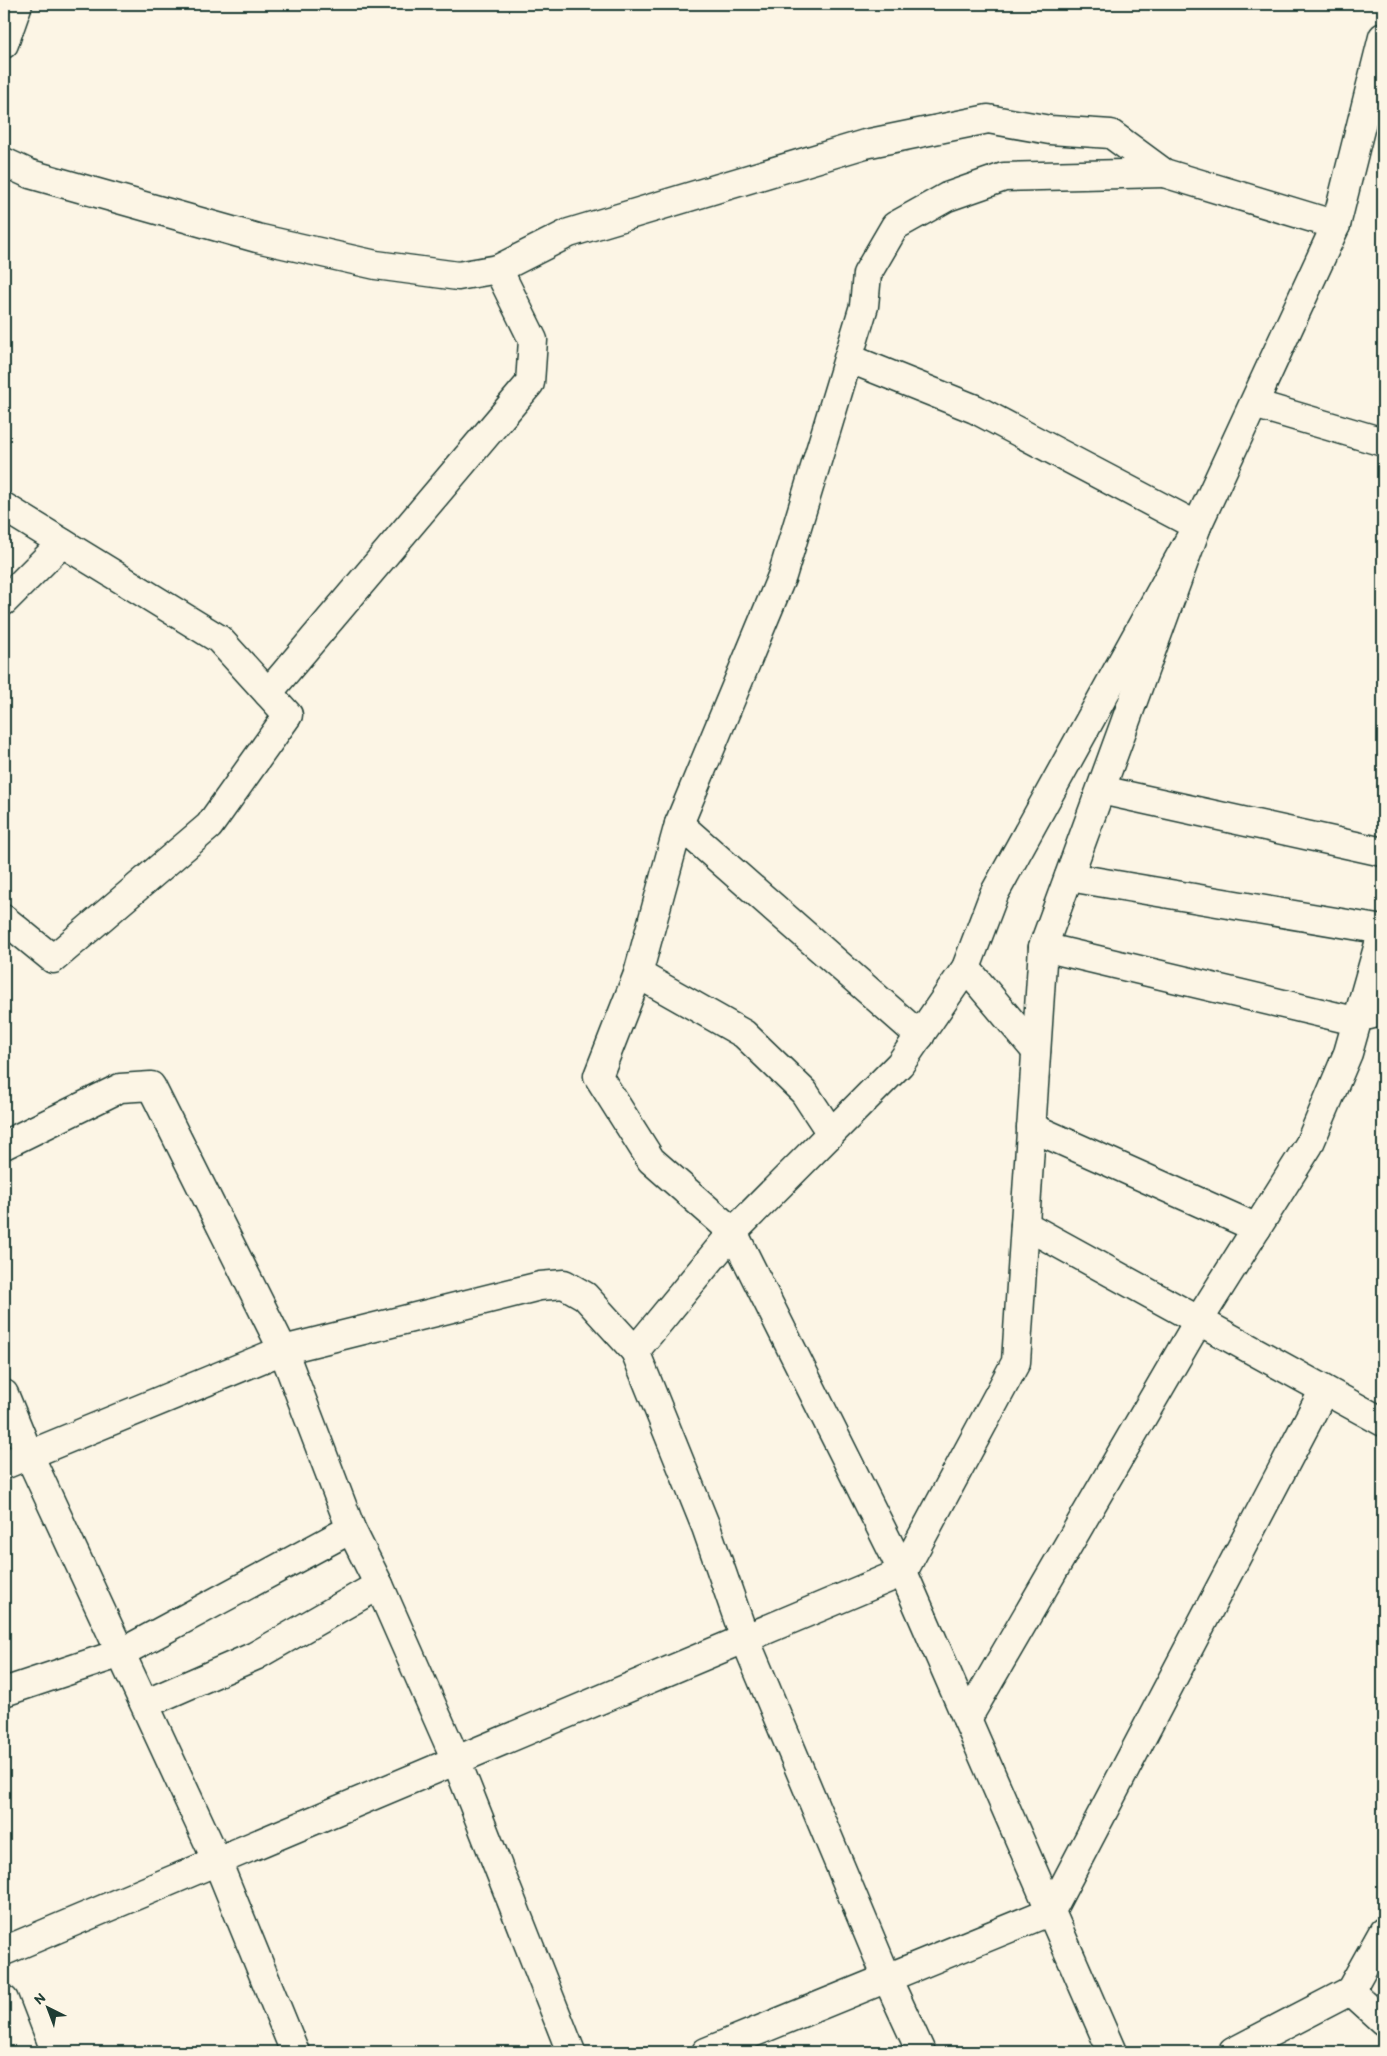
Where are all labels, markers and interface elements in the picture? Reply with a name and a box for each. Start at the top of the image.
north arrow [22,1984,72,2034]
text: N [30,1989,49,2008]

